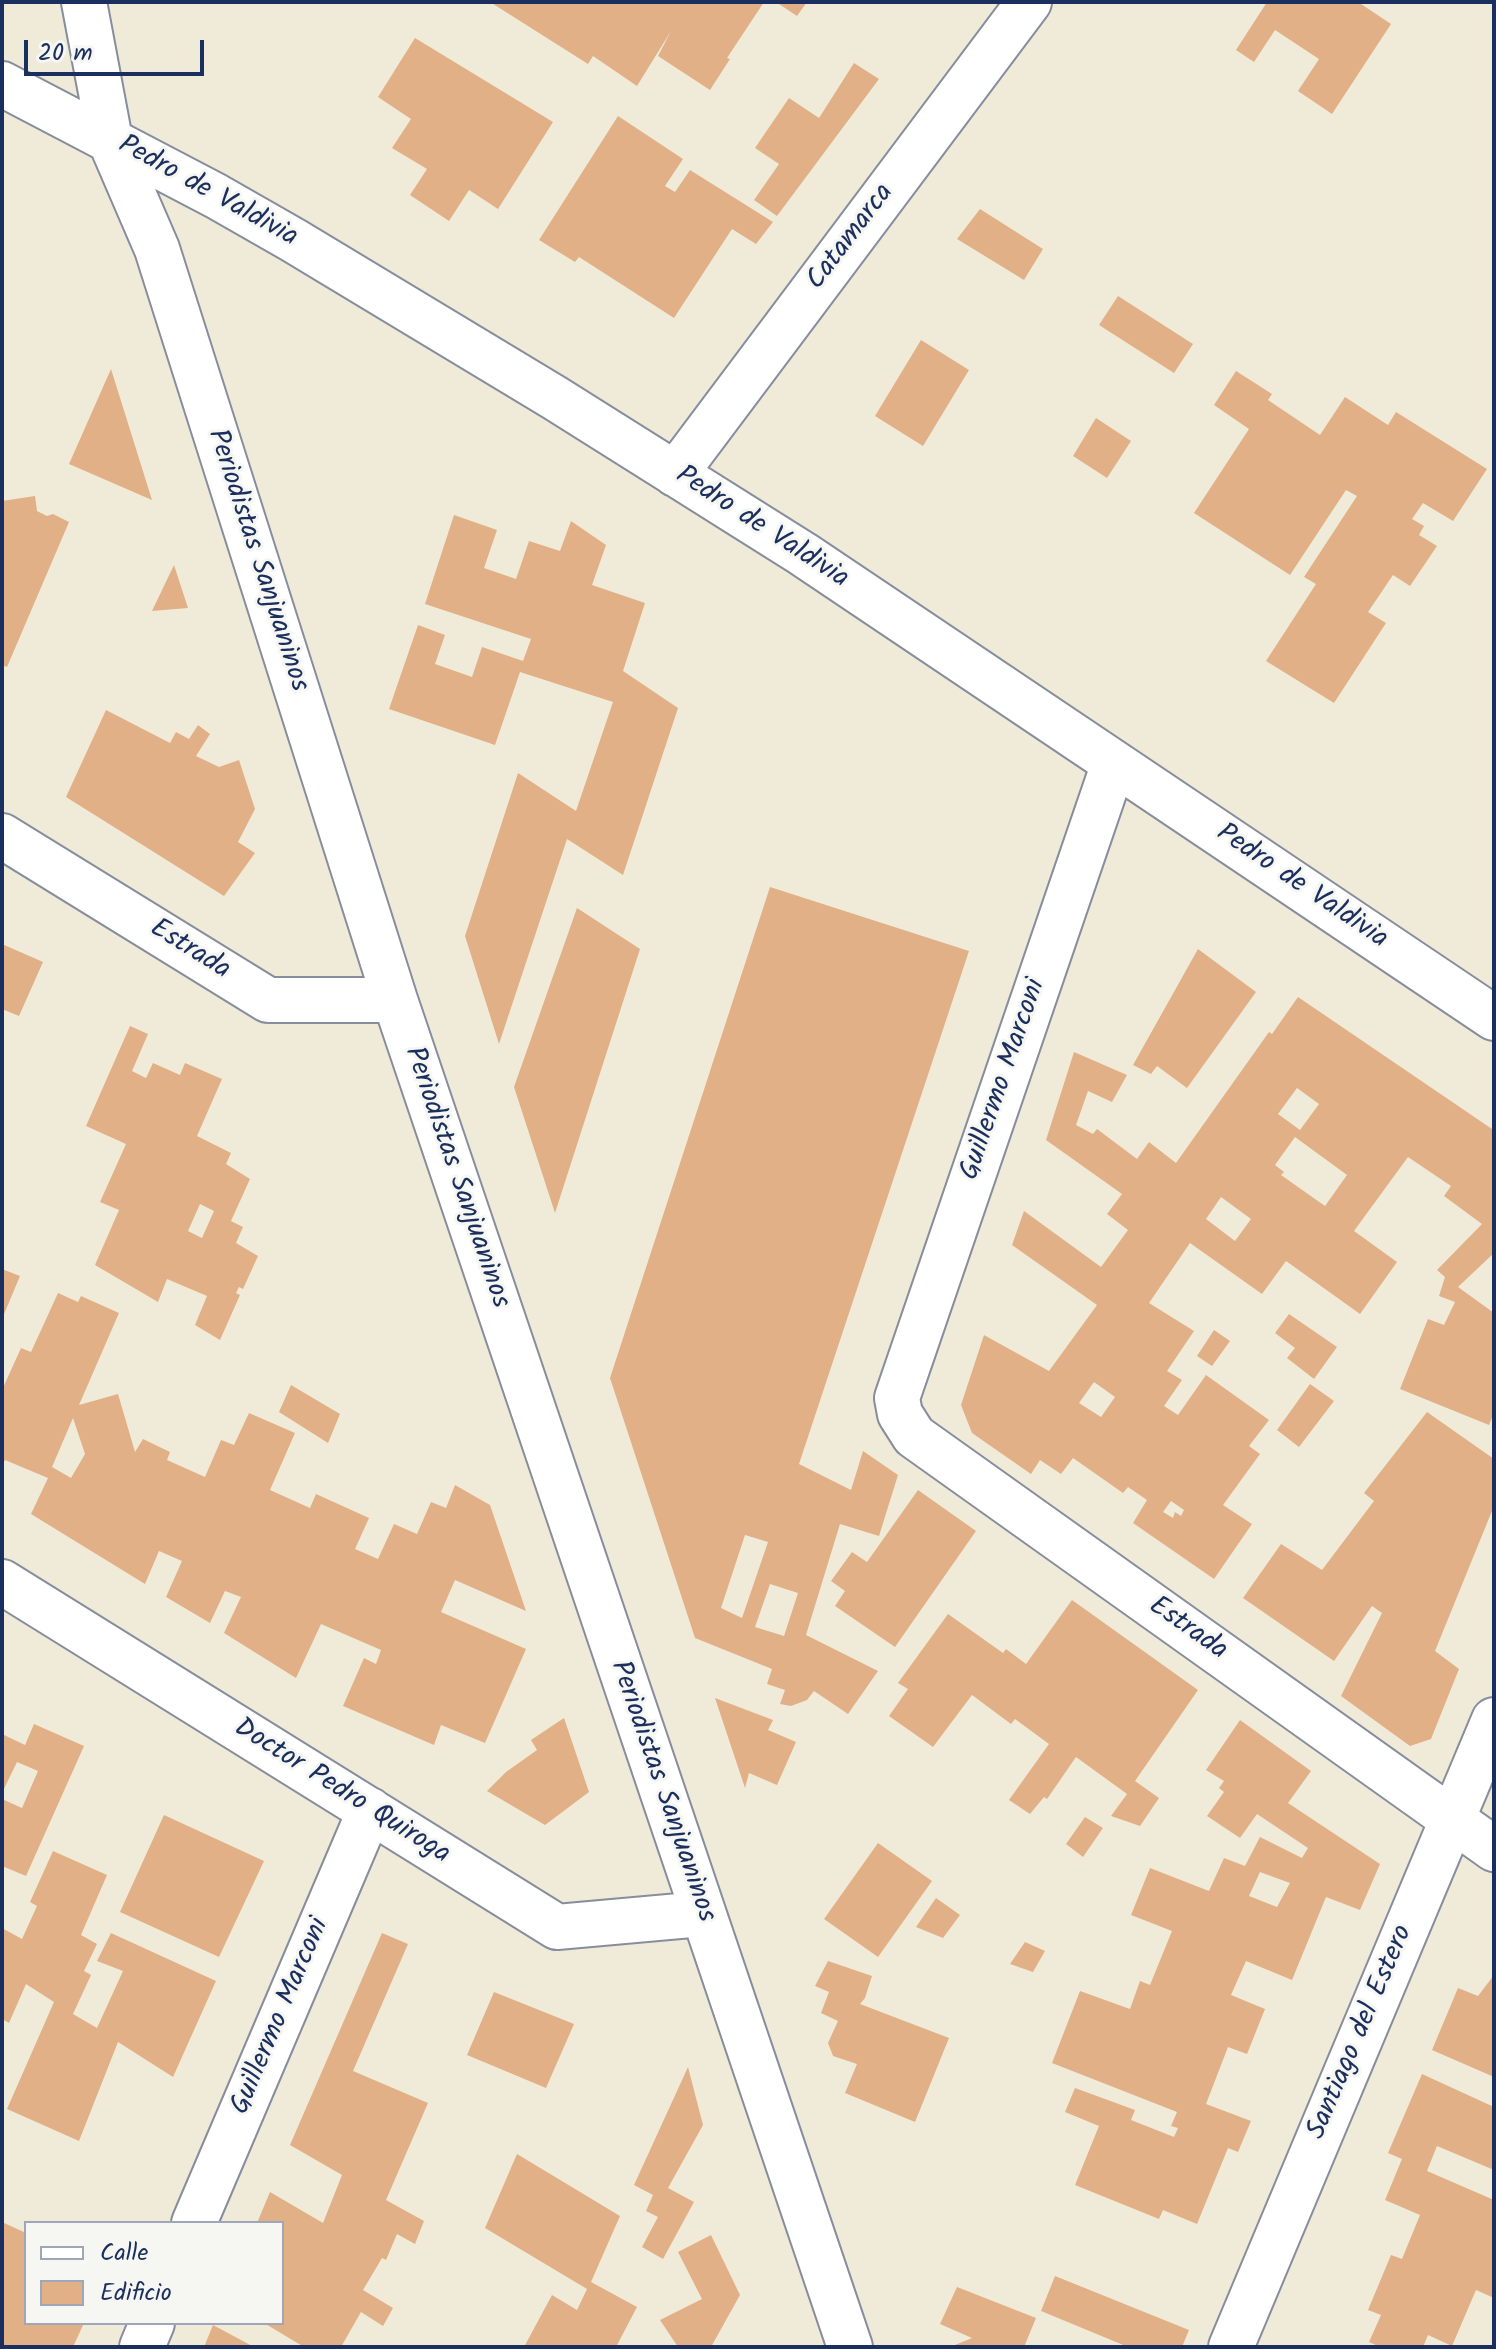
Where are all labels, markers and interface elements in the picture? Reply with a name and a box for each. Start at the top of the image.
scale bar [28,24,208,74]
text: 20 m [38,34,93,73]
street label: Pedro de Valdivia [111,130,303,256]
street label: Catamarca [801,178,903,298]
street label: Periodistas Sanjuaninos [198,426,314,696]
street label: Pedro de Valdivia [668,460,854,598]
street label: Pedro de Valdivia [1209,818,1393,958]
street label: Estrada [143,913,235,989]
street label: Guillermo Marconi [955,975,1055,1185]
street label: Periodistas Sanjuaninos [395,1043,515,1313]
street label: Estrada [1141,1591,1233,1669]
street label: Periodistas Sanjuaninos [601,1657,721,1927]
street label: Doctor Pedro Quiroga [227,1713,455,1873]
street label: Guillermo Marconi [225,1914,339,2120]
street label: Santiago del Estero [1302,1921,1422,2145]
legend [24,2221,284,2325]
text: Calle [100,2234,148,2273]
text: Edificio [100,2274,172,2313]

